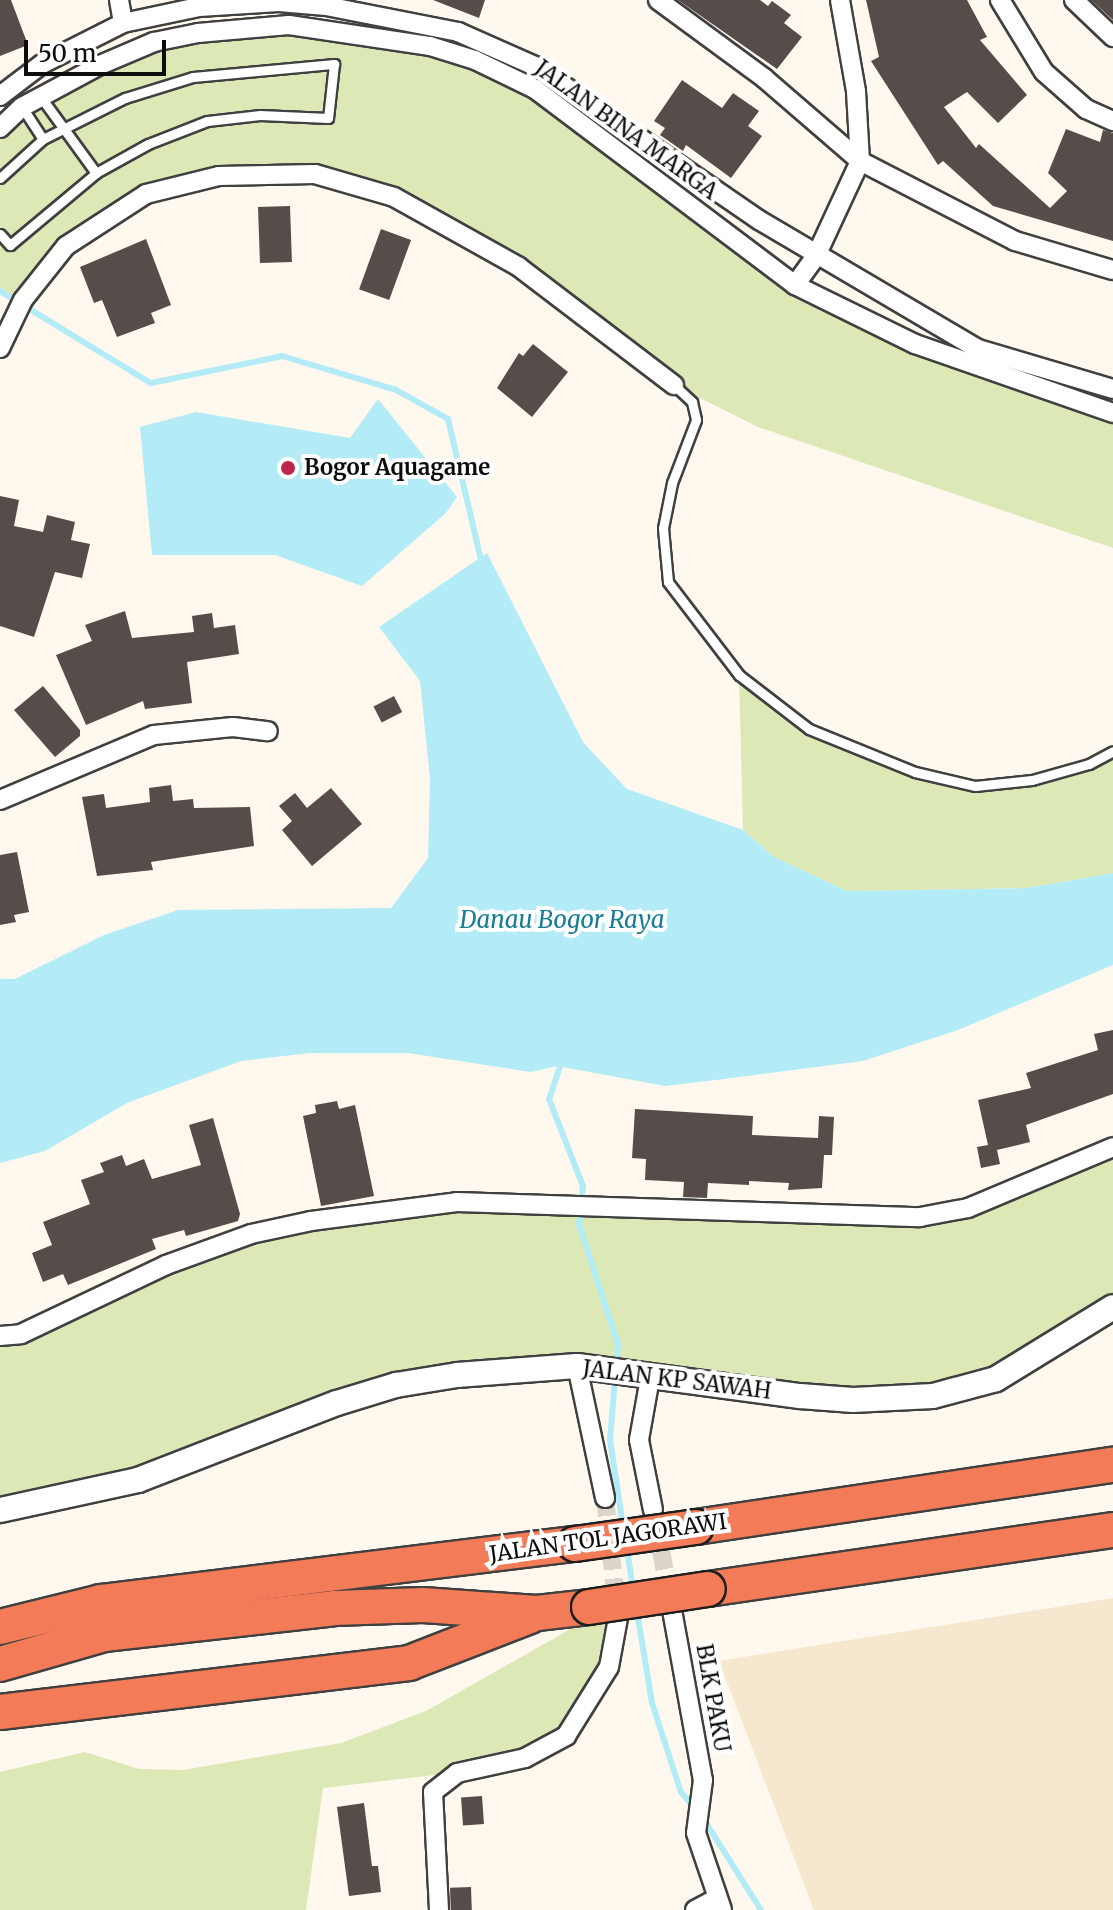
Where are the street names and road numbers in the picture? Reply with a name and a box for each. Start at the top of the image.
street label: JALAN BINA MARGA [529,55,723,205]
street label: JALAN KP SAWAH [581,1355,773,1405]
street label: JALAN TOL JAGORAWI [488,1508,728,1568]
street label: BLK PAKU [691,1642,735,1754]

